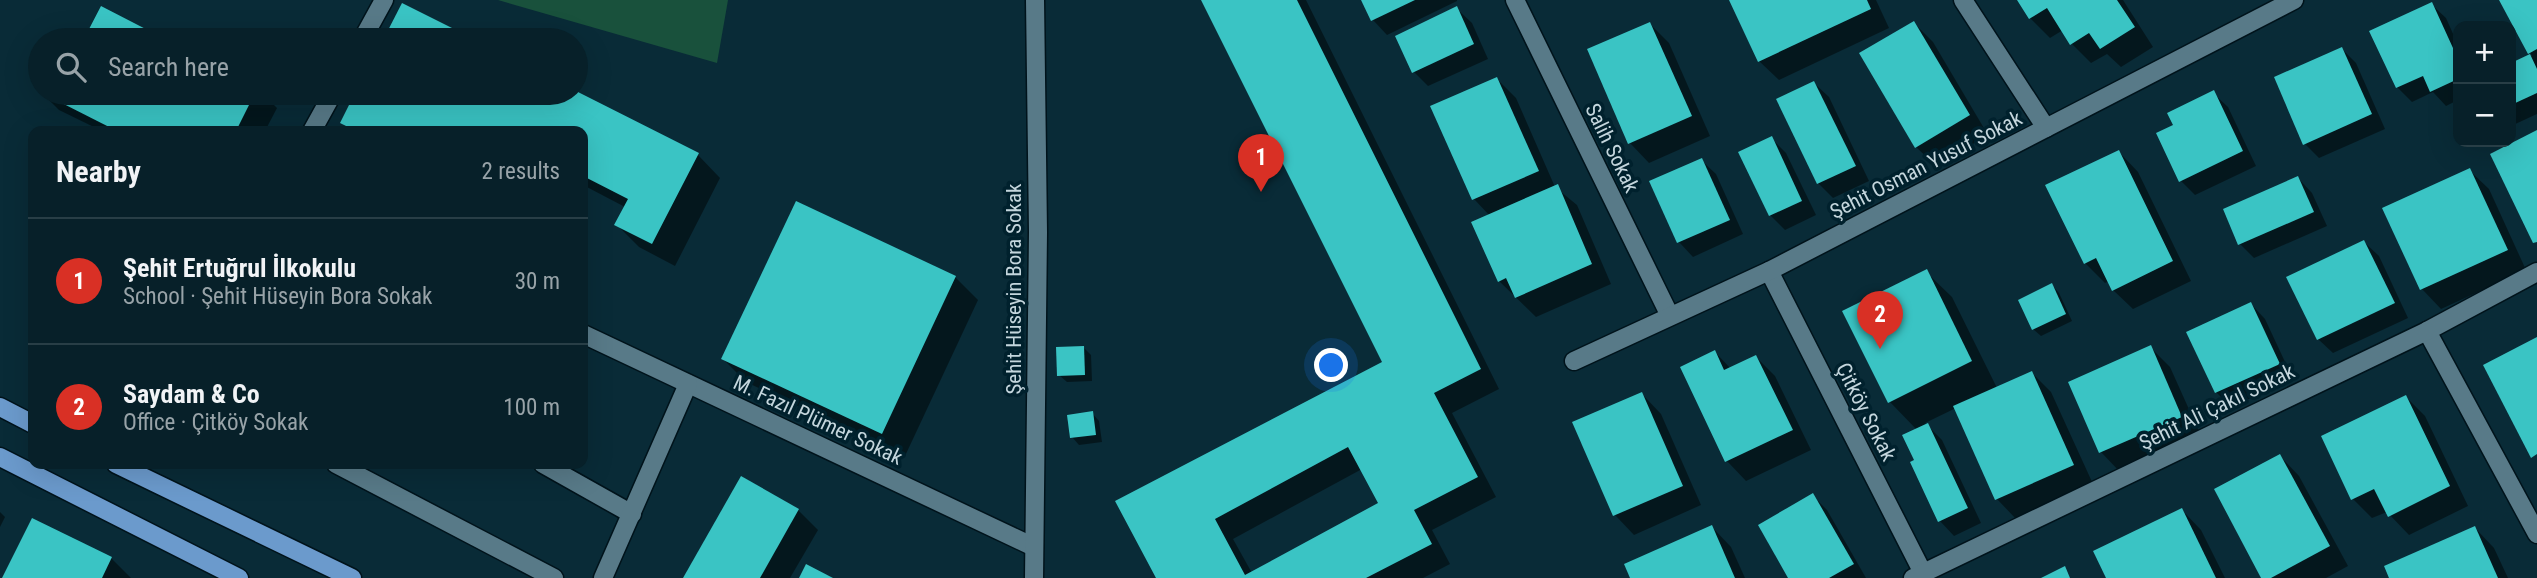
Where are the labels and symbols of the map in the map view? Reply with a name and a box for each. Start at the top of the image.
street label: Salih Sokak [1580,100,1644,197]
street label: Şehit Osman Yusuf Sokak [1826,106,2026,224]
pin: 1 [1238,134,1284,192]
street label: Şehit Hüseyin Bora Sokak [1002,183,1026,395]
pin: 2 [1857,291,1903,349]
your location [1314,348,1348,382]
street label: Çitköy Sokak [1831,359,1901,465]
street label: Şehit Ali Çakıl Sokak [2135,359,2299,455]
street label: M. Fazıl Plümer Sokak [730,370,907,470]

